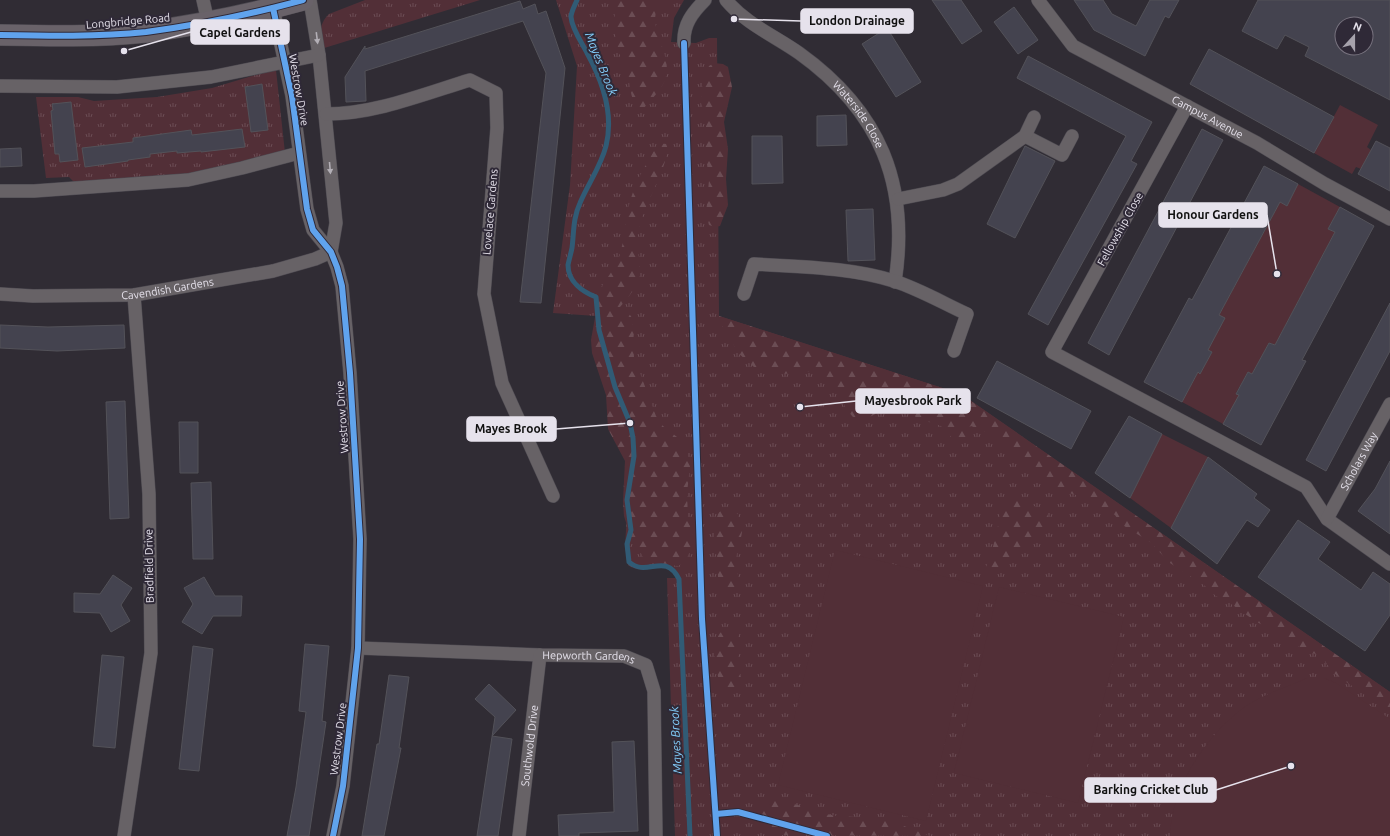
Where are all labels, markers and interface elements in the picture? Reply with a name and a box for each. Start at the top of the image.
callout: London Drainage [801,9,913,33]
street label: Longbridge Road [85,11,171,31]
text: London Drainage [809,14,905,27]
north arrow [1334,16,1374,56]
callout: Capel Gardens [191,20,289,44]
text: N [1352,20,1364,34]
text: Capel Gardens [199,26,281,39]
water label: Mayes Brook [583,30,620,98]
one-way arrow [314,32,320,44]
street label: Westrow Drive [287,53,311,127]
street label: Waterside Close [831,79,886,150]
street label: Campus Avenue [1170,93,1245,141]
one-way arrow [327,162,334,174]
street label: Lovelace Gardens [480,168,500,256]
street label: Fellowship Close [1095,190,1145,268]
callout: Honour Gardens [1159,203,1267,227]
text: Honour Gardens [1167,208,1259,221]
street label: Cavendish Gardens [121,275,215,301]
street label: Westrow Drive [333,380,351,454]
callout: Mayesbrook Park [856,389,970,413]
text: Mayesbrook Park [864,394,962,407]
callout: Mayes Brook [467,417,556,441]
text: Mayes Brook [475,422,548,435]
street label: Scholars Way [1338,429,1380,492]
street label: Bradfield Drive [142,529,156,603]
street label: Hepworth Gardens [542,649,637,666]
street label: Westrow Drive [328,702,348,776]
street label: Southwold Drive [519,704,540,787]
water label: Mayes Brook [667,705,684,774]
callout: Barking Cricket Club [1085,778,1216,802]
text: Barking Cricket Club [1093,783,1209,796]

